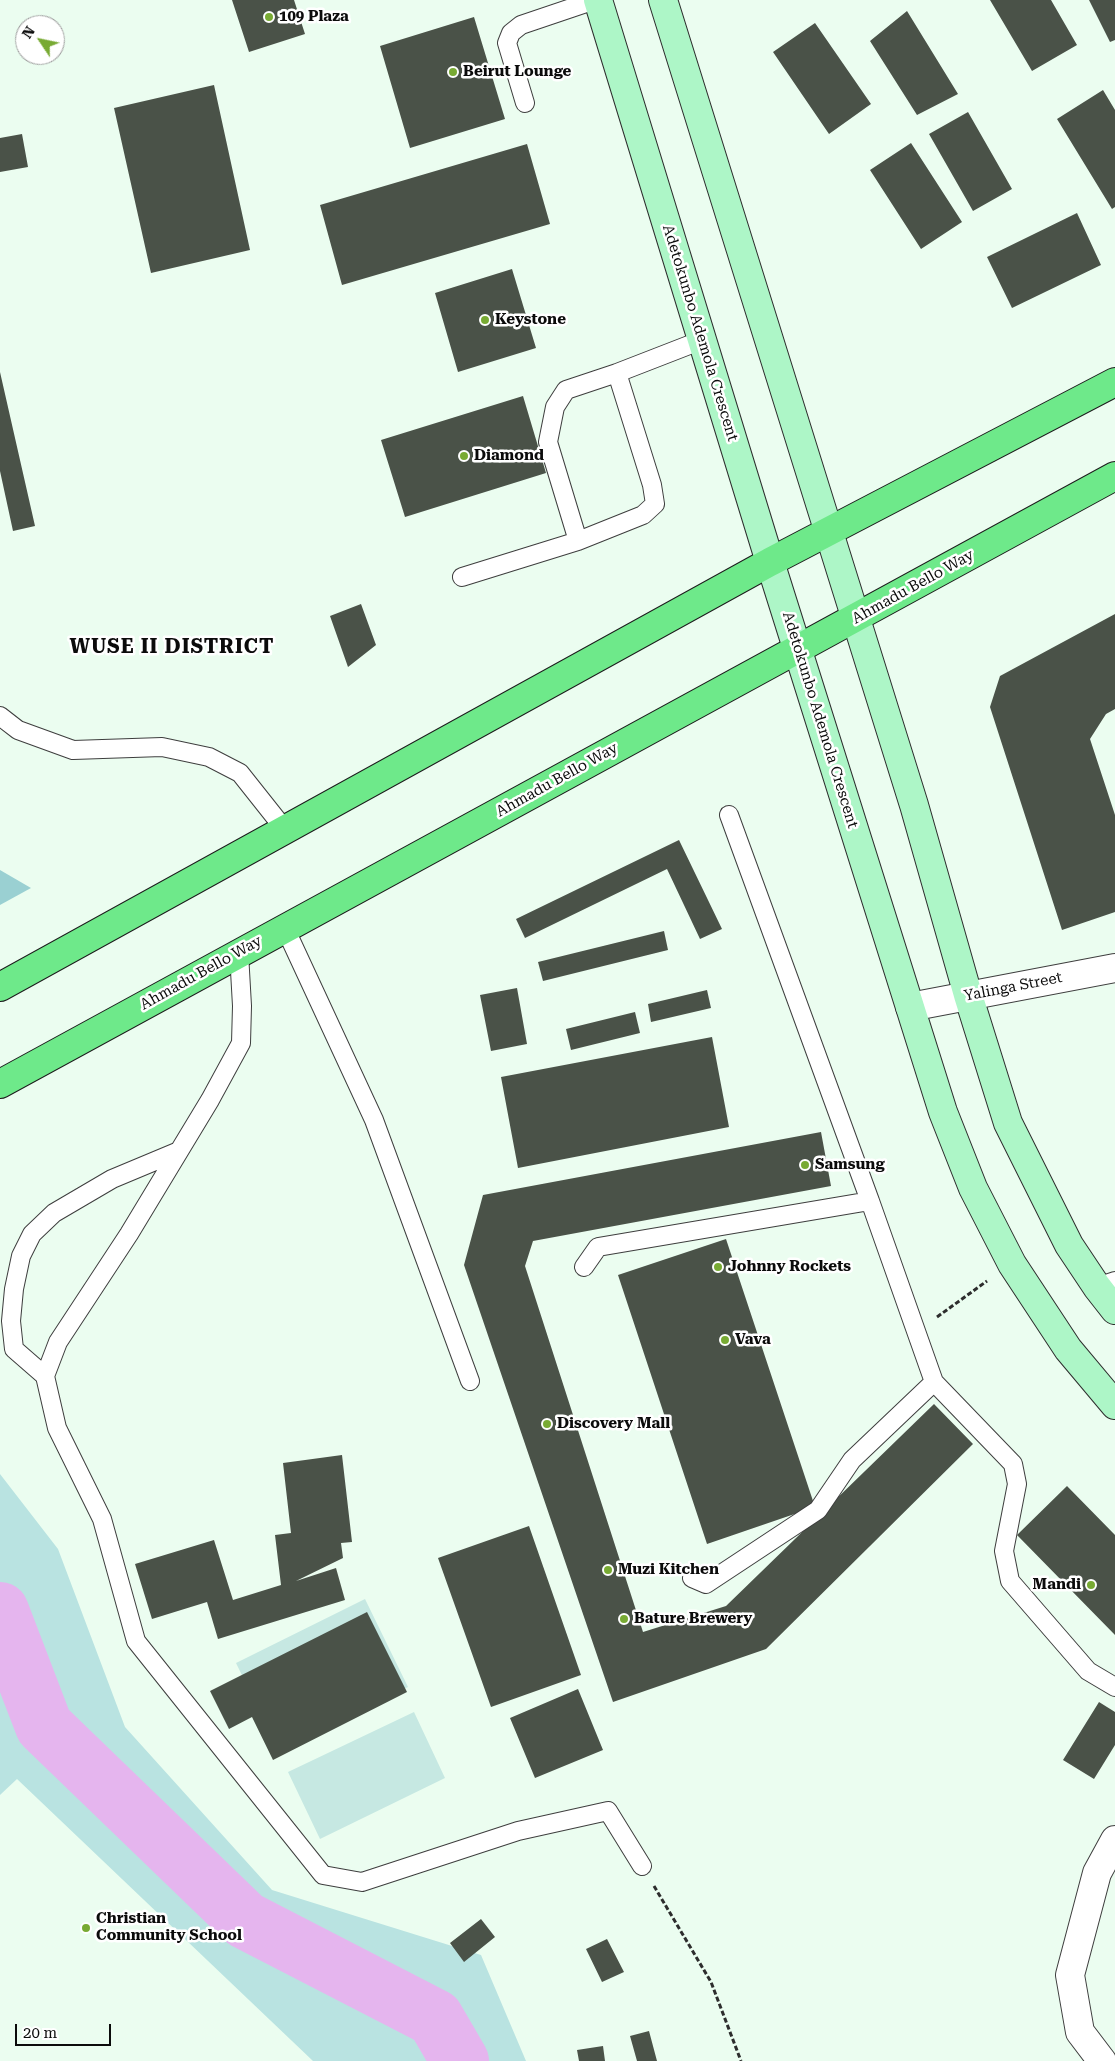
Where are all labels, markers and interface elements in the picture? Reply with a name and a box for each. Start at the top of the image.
place label: 109 Plaza [279,8,349,26]
marker: 109 Plaza [263,11,275,23]
north arrow [15,15,65,65]
text: N [19,23,38,41]
place label: Beirut Lounge [463,63,571,81]
marker: Beirut Lounge [447,66,459,78]
street label: Adetokunbo Ademola Crescent [658,222,742,444]
place label: Keystone [495,311,566,329]
marker: Keystone [479,314,491,326]
place label: Diamond [474,447,544,465]
marker: Diamond [458,450,470,462]
street label: Ahmadu Bello Way [849,546,977,628]
street label: Adetokunbo Ademola Crescent [778,609,862,831]
district label: WUSE II DISTRICT [67,635,277,659]
street label: Ahmadu Bello Way [493,739,621,821]
street label: Ahmadu Bello Way [137,932,265,1014]
street label: Yalinga Street [962,969,1064,1005]
place label: Samsung [815,1156,885,1174]
marker: Samsung [799,1159,811,1171]
place label: Johnny Rockets [728,1258,851,1276]
marker: Johnny Rockets [712,1261,724,1273]
place label: Vava [735,1331,771,1349]
marker: Vava [719,1334,731,1346]
place label: Discovery Mall [557,1415,670,1433]
marker: Discovery Mall [541,1418,553,1430]
place label: Muzi Kitchen [618,1561,719,1579]
marker: Muzi Kitchen [602,1564,614,1576]
place label: Mandi [1033,1576,1081,1594]
marker: Mandi [1085,1579,1097,1591]
place label: Bature Brewery [634,1610,752,1628]
marker: Bature Brewery [618,1613,630,1625]
place label: Christian Community School [96,1910,242,1945]
marker: Christian Community School [80,1922,92,1934]
scale bar [18,2014,114,2046]
text: 20 m [23,2024,57,2042]

